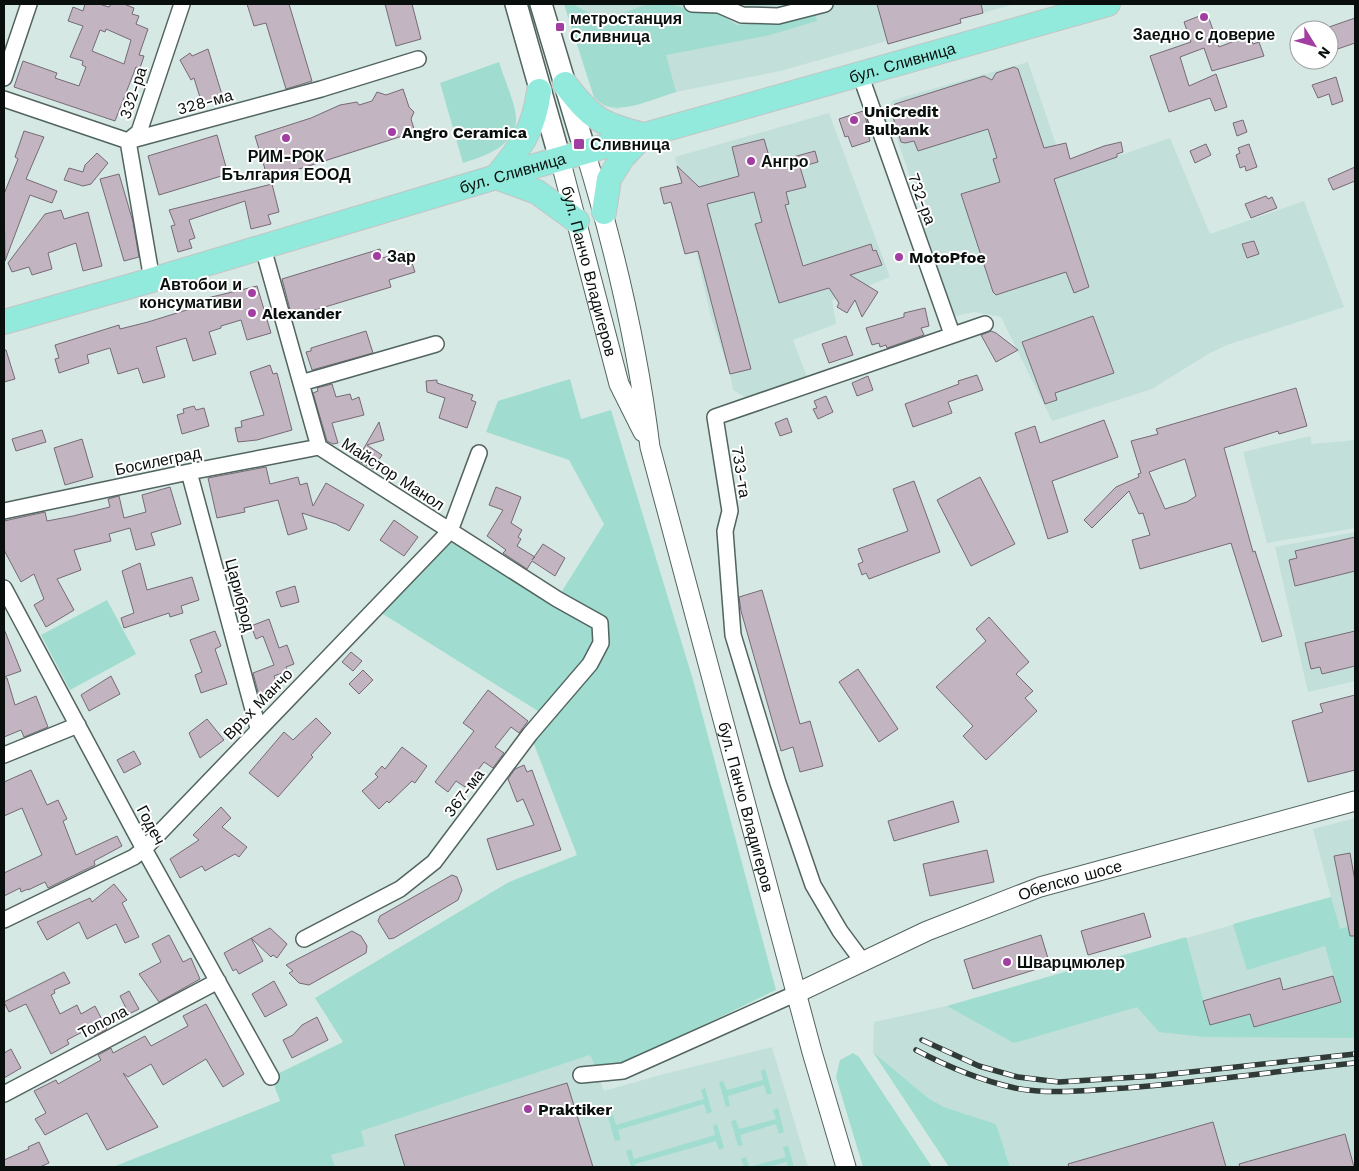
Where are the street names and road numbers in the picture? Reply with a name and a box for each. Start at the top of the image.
street label: бул. Сливница [847,38,958,86]
street label: 332-ра [115,64,151,121]
street label: 328-ма [175,85,235,118]
street label: бул. Сливница [457,148,568,197]
street label: 732-ра [904,171,940,227]
street label: бул. Панчо Владигеров [558,184,621,358]
street label: Майстор Манол [338,434,448,514]
street label: Босилеград [113,442,203,479]
street label: 733-та [728,445,754,499]
street label: Цариброд [221,556,259,634]
street label: Връх Манчо [219,664,297,744]
street label: бул. Панчо Владигеров [715,720,778,894]
street label: 367-ма [440,765,488,821]
street label: Годеч [133,802,169,848]
street label: Обелско шосе [1015,856,1124,904]
street label: Топола [75,1001,131,1043]

